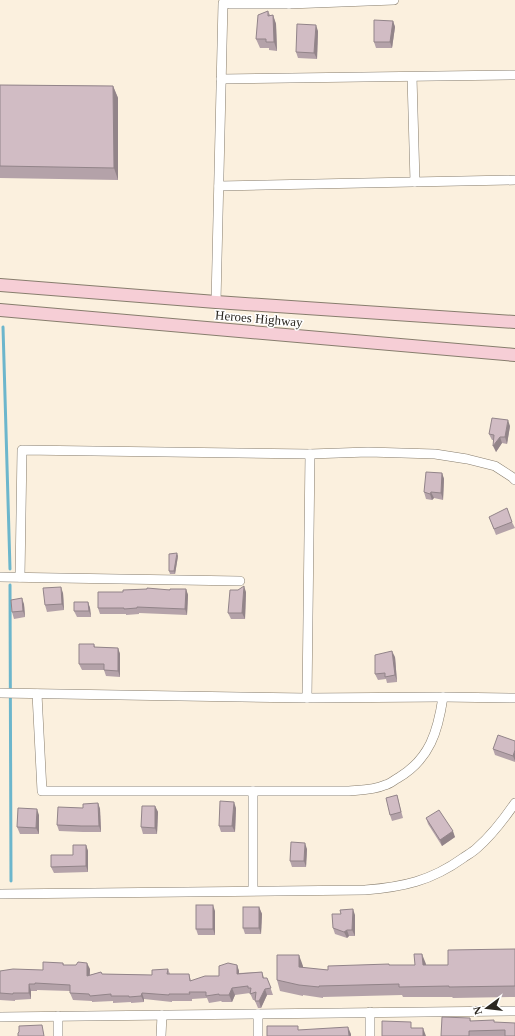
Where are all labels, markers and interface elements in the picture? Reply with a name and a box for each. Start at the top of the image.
street label: Heroes Highway [215,307,304,330]
north arrow [467,988,507,1028]
text: N [471,1005,484,1016]

